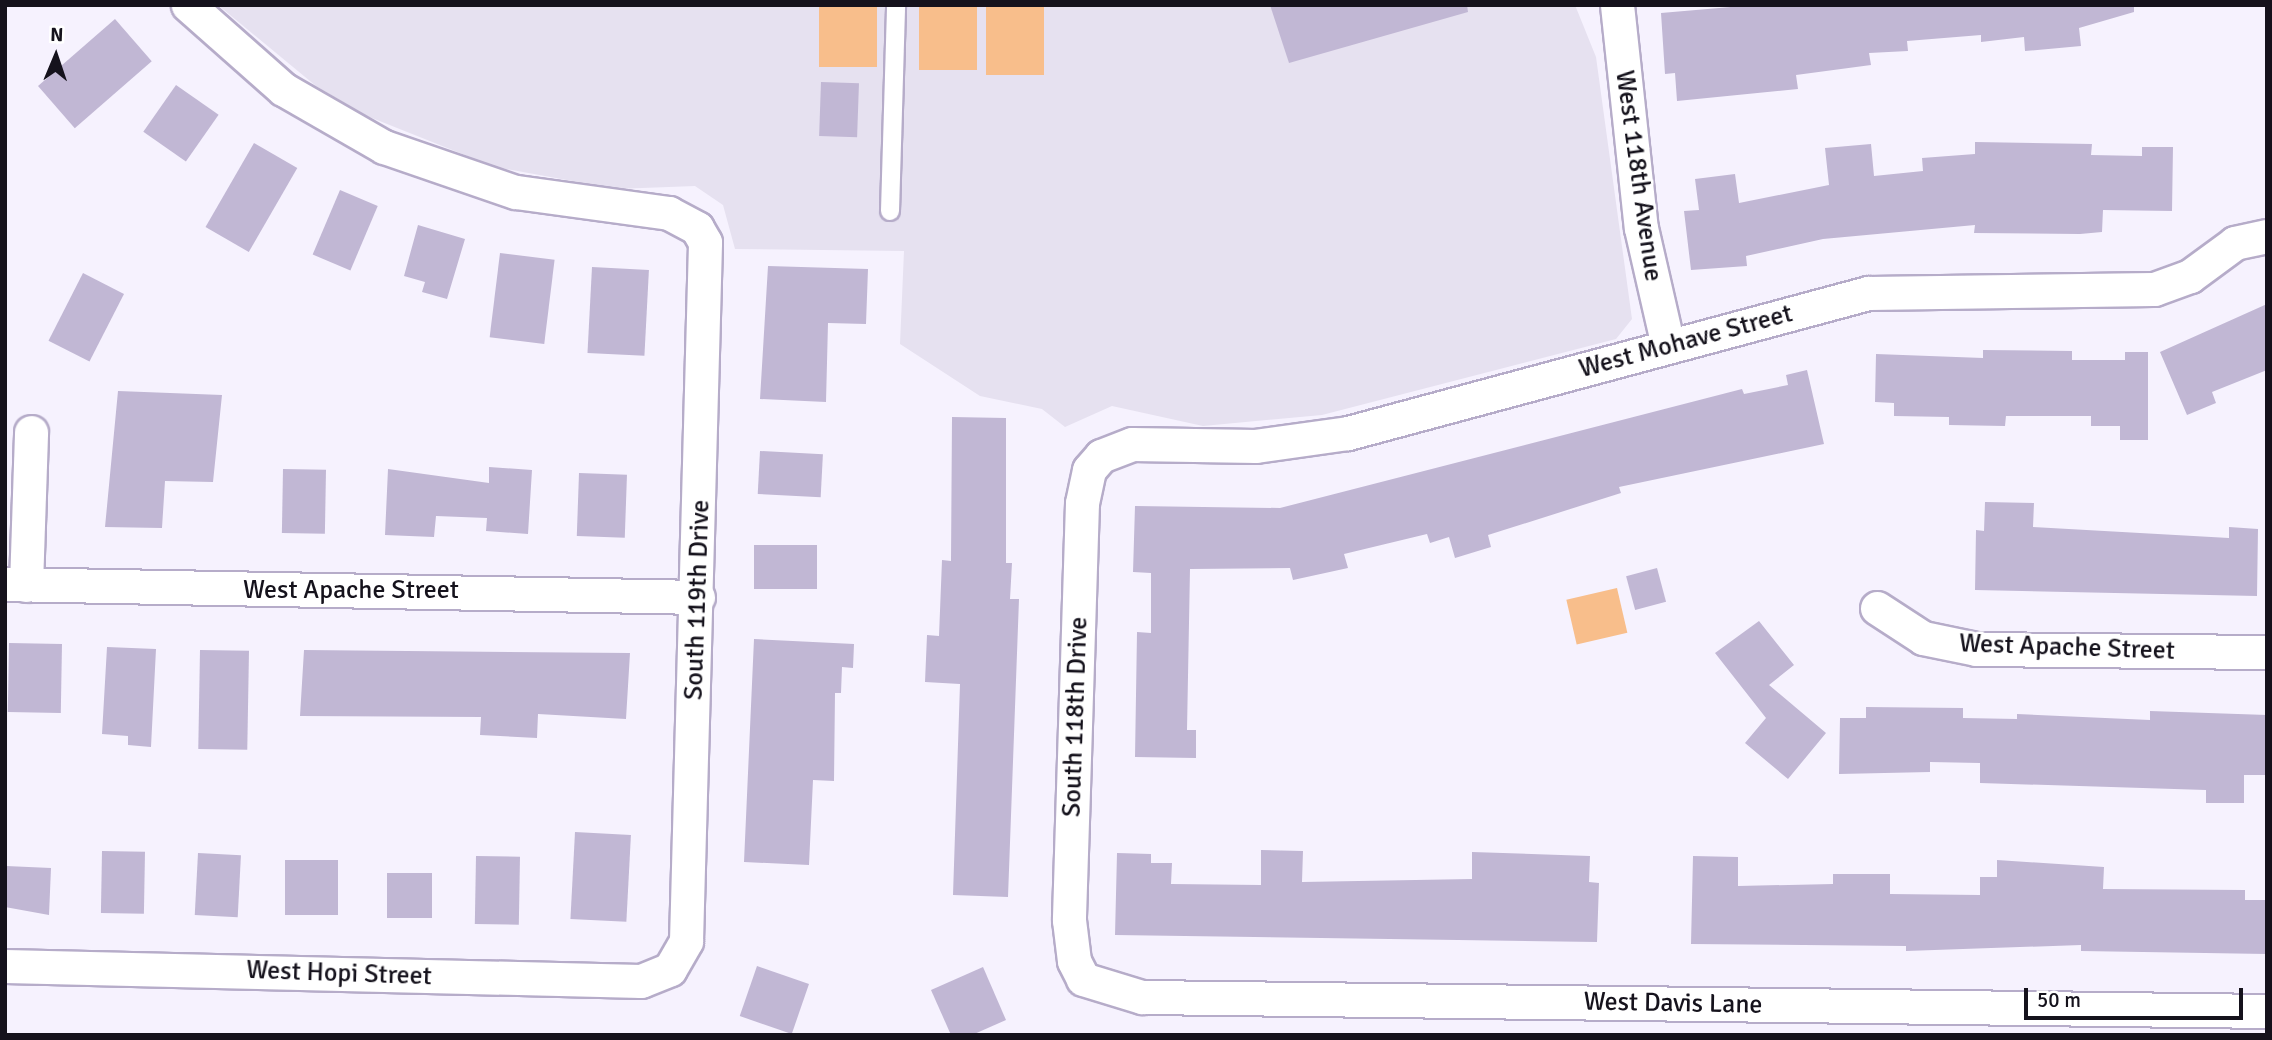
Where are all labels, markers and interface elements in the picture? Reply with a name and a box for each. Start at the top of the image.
north arrow [21,21,91,91]
text: N [50,23,64,47]
street label: West 118th Avenue [1608,69,1668,283]
street label: West Mohave Street [1576,299,1796,385]
street label: South 119th Drive [679,499,717,701]
street label: West Apache Street [243,575,459,607]
street label: South 118th Drive [1057,616,1095,818]
street label: West Apache Street [1959,629,2175,667]
street label: West Hopi Street [246,955,432,993]
scale bar [2027,974,2246,1018]
street label: West Davis Lane [1583,987,1763,1021]
text: 50 m [2037,987,2081,1013]

